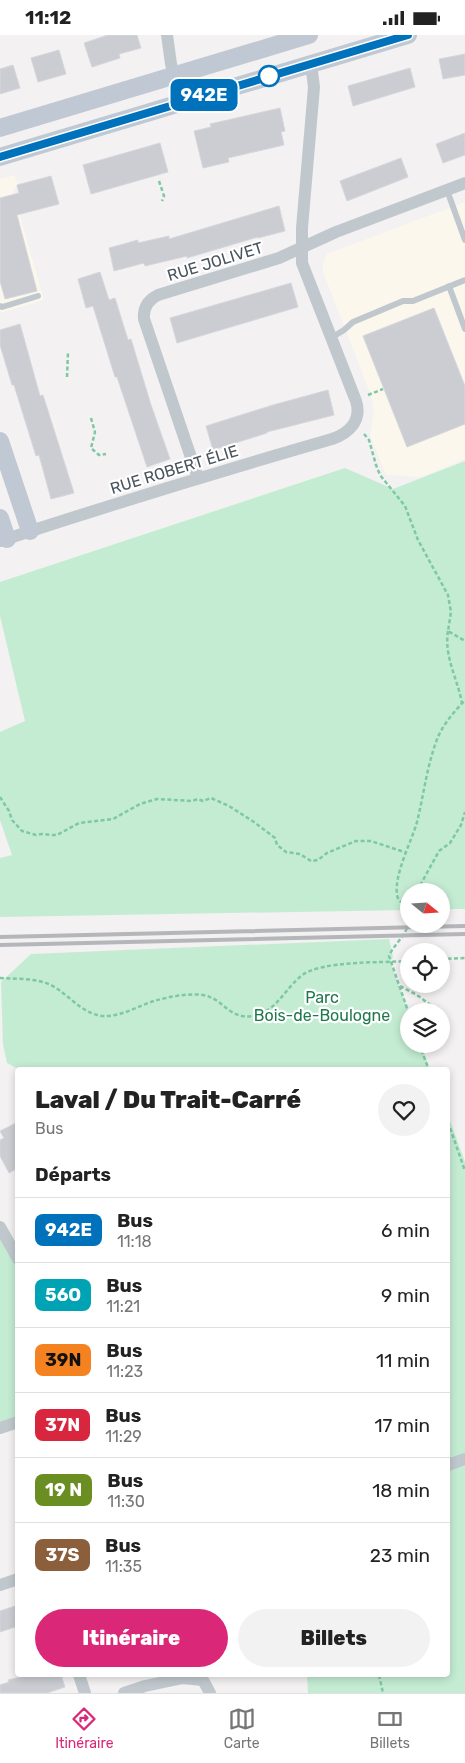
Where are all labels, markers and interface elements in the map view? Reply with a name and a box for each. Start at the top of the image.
text: 11:12 [25,6,71,29]
unlabelled marker [258,65,280,87]
line badge: 942E [169,79,239,111]
text: 942E [181,84,227,106]
street label: RUE JOLIVET [165,238,265,285]
street label: RUE ROBERT ÉLIE [108,441,240,498]
north arrow [400,883,450,933]
map controls [400,883,450,1053]
button: locate [400,943,450,993]
park label: Parc Bois-de-Boulogne [254,988,390,1025]
button: layers [400,1003,450,1053]
button: heart [378,1084,430,1136]
text: Laval / Du Trait-Carré [35,1086,301,1114]
text: Bus [35,1119,63,1138]
text: Départs [35,1163,111,1186]
text: Bus [117,1209,153,1232]
text: 942E [45,1219,92,1241]
text: 6 min [381,1219,430,1242]
text: 11:18 [117,1232,152,1251]
text: Bus [106,1274,142,1297]
text: 56O [45,1284,81,1306]
text: 9 min [381,1284,430,1307]
text: 11:21 [106,1297,140,1316]
text: Bus [106,1339,142,1362]
text: 39N [45,1349,81,1371]
text: 11 min [376,1349,430,1372]
text: 11:23 [106,1362,143,1381]
text: Bus [105,1404,141,1427]
text: 37N [45,1414,80,1436]
text: 17 min [374,1414,430,1437]
text: 11:29 [105,1427,142,1446]
text: Bus [107,1469,143,1492]
text: 19 N [45,1479,82,1501]
text: 18 min [372,1479,430,1502]
text: 11:30 [107,1492,145,1511]
text: Bus [105,1534,141,1557]
text: 37S [45,1544,80,1566]
text: 23 min [370,1544,430,1567]
text: 11:35 [105,1557,142,1576]
button: Itinéraire [35,1609,228,1667]
button: Billets [238,1609,430,1667]
tab: Itinéraire [55,1705,114,1752]
tab: Carte [224,1705,260,1752]
tab: Billets [370,1705,410,1752]

